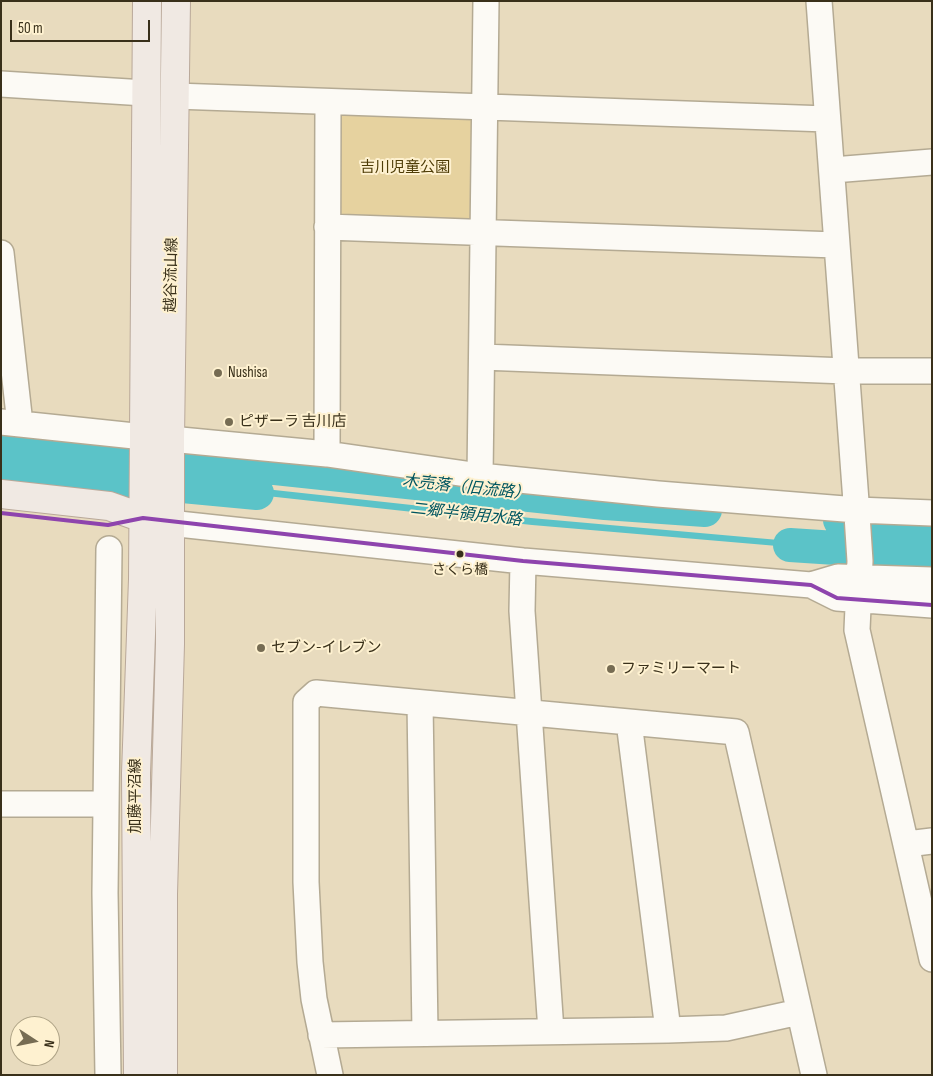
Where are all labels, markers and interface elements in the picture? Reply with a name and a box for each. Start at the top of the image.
scale bar [12,10,152,42]
text: 50 m [18,19,43,38]
park label: 吉川児童公園 [360,159,450,177]
street label: 越谷流山線 [162,237,182,313]
place label: Nushisa [228,364,268,382]
marker: Nushisa [212,367,224,379]
place label: ピザーラ 吉川店 [239,413,346,431]
marker: ピザーラ 吉川店 [223,416,235,428]
water label: 木売落（旧流路） [401,472,531,504]
water label: 二郷半領用水路 [409,500,523,530]
marker: さくら橋 [455,549,465,559]
place label: さくら橋 [432,562,488,578]
place label: セブン-イレブン [271,639,382,657]
marker: セブン-イレブン [255,642,267,654]
place label: ファミリーマート [621,660,741,678]
marker: ファミリーマート [605,663,617,675]
street label: 加藤平沼線 [127,759,145,833]
north arrow [10,1016,60,1066]
text: N [40,1038,58,1049]

